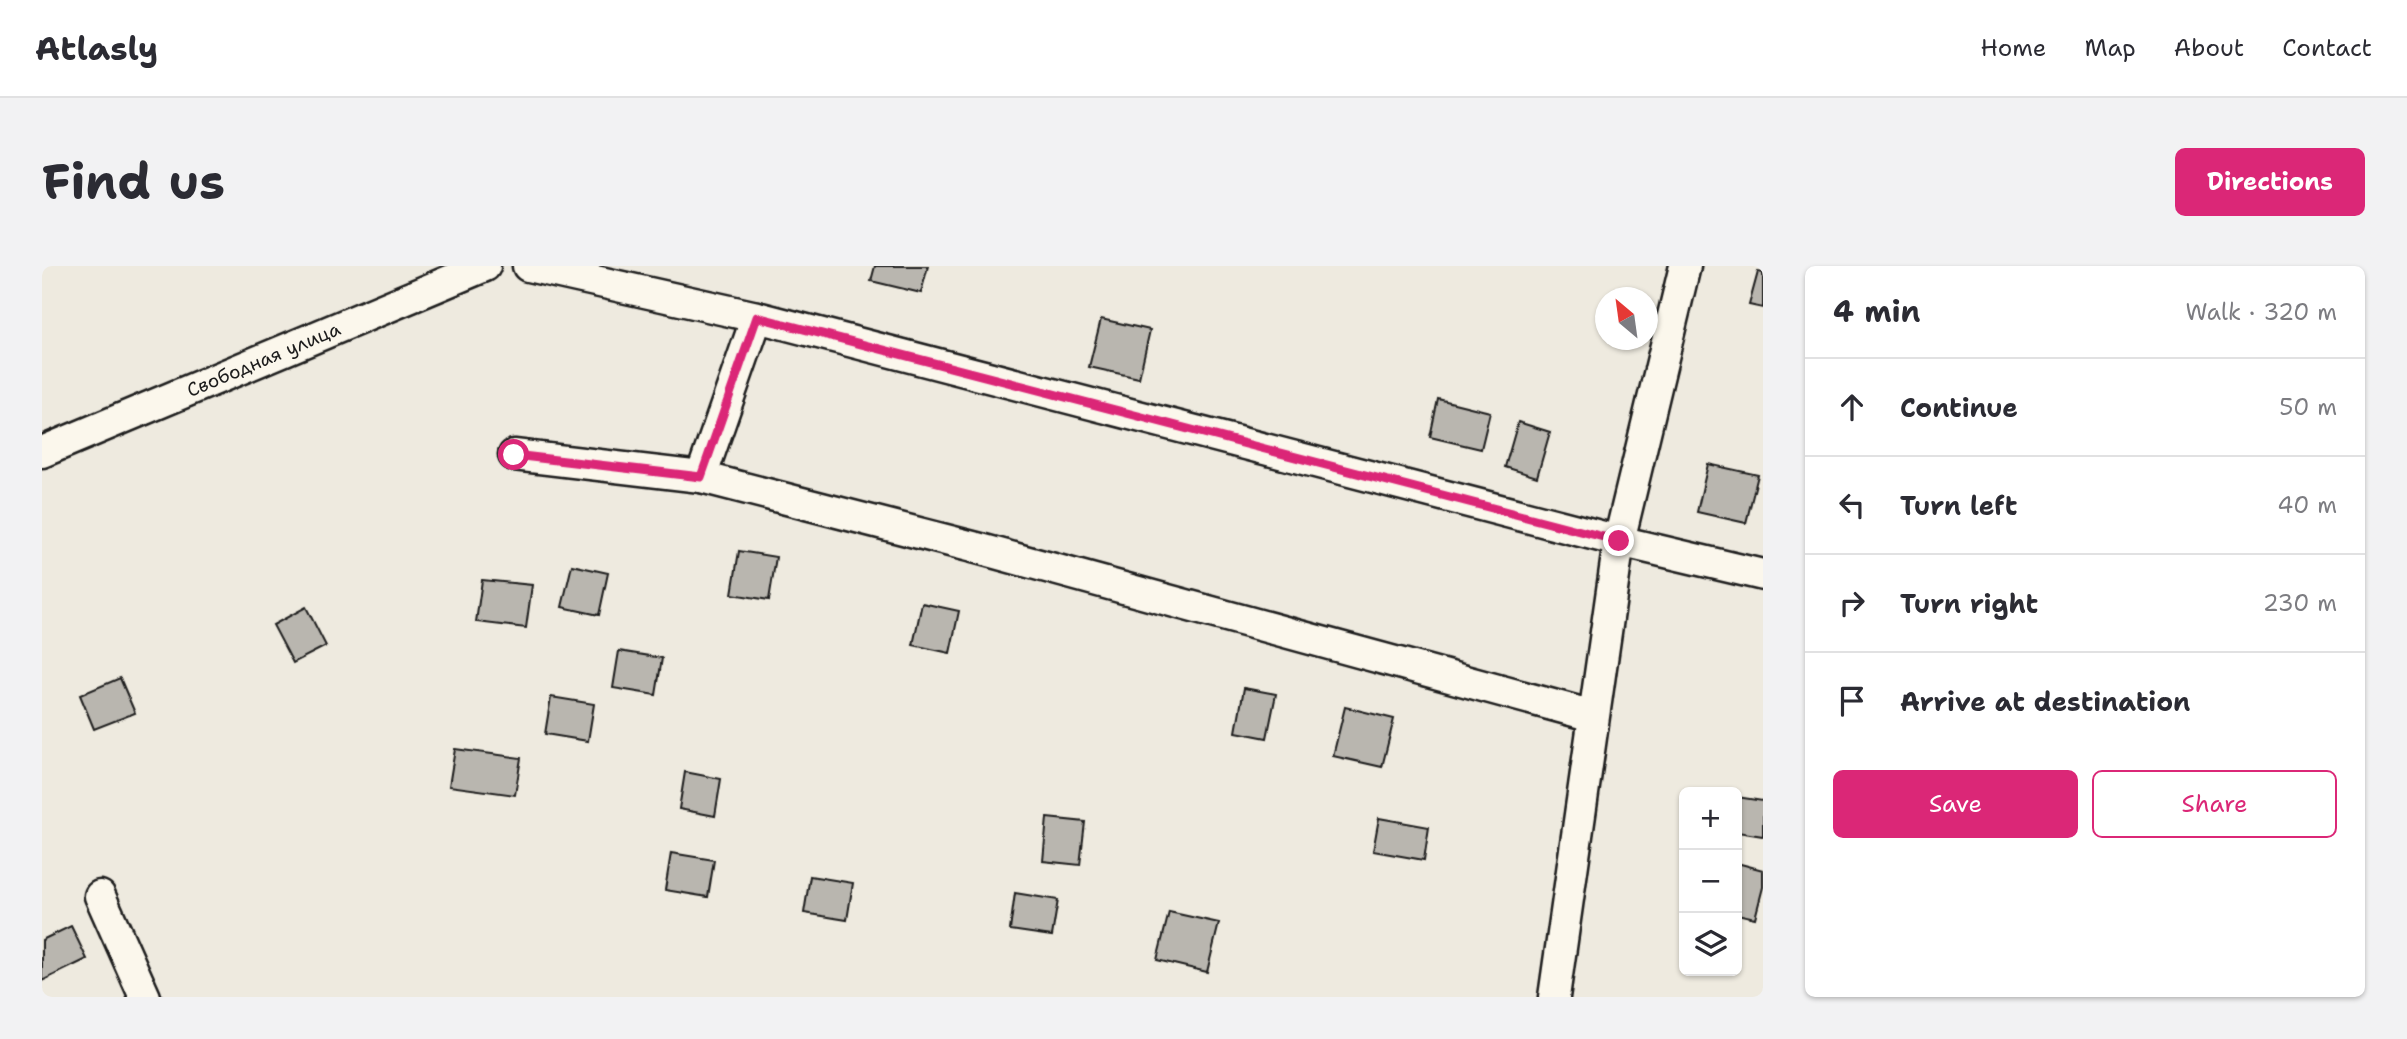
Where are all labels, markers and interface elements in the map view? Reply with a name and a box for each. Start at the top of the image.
text: Atlasly [35,26,158,71]
text: Home [1980,32,2046,64]
text: Map [2084,32,2136,64]
text: About [2174,32,2244,64]
text: Contact [2282,32,2372,64]
button: Directions [2175,148,2365,216]
text: Find us [42,149,225,215]
north arrow [1595,287,1658,350]
text: 4 min [1833,291,1920,332]
text: Walk · 320 m [2186,297,2337,327]
street label: Свободная улица [183,316,344,402]
icon: ahead [1833,388,1871,426]
text: Continue [1900,390,2018,425]
text: 50 m [2279,392,2337,422]
route start [498,439,529,470]
icon: left [1833,486,1871,524]
text: Turn left [1900,488,2017,523]
text: 40 m [2277,490,2337,520]
route end [1603,525,1634,556]
icon: right [1833,584,1871,622]
text: Turn right [1900,586,2038,621]
text: 230 m [2263,588,2337,618]
icon: arrive [1833,682,1871,720]
text: Arrive at destination [1900,684,2190,719]
button: Save [1833,770,2078,838]
button: Share [2092,770,2337,838]
map controls [1679,787,1742,976]
button: + [1679,787,1742,850]
button: − [1679,850,1742,913]
button: layers [1679,913,1742,976]

